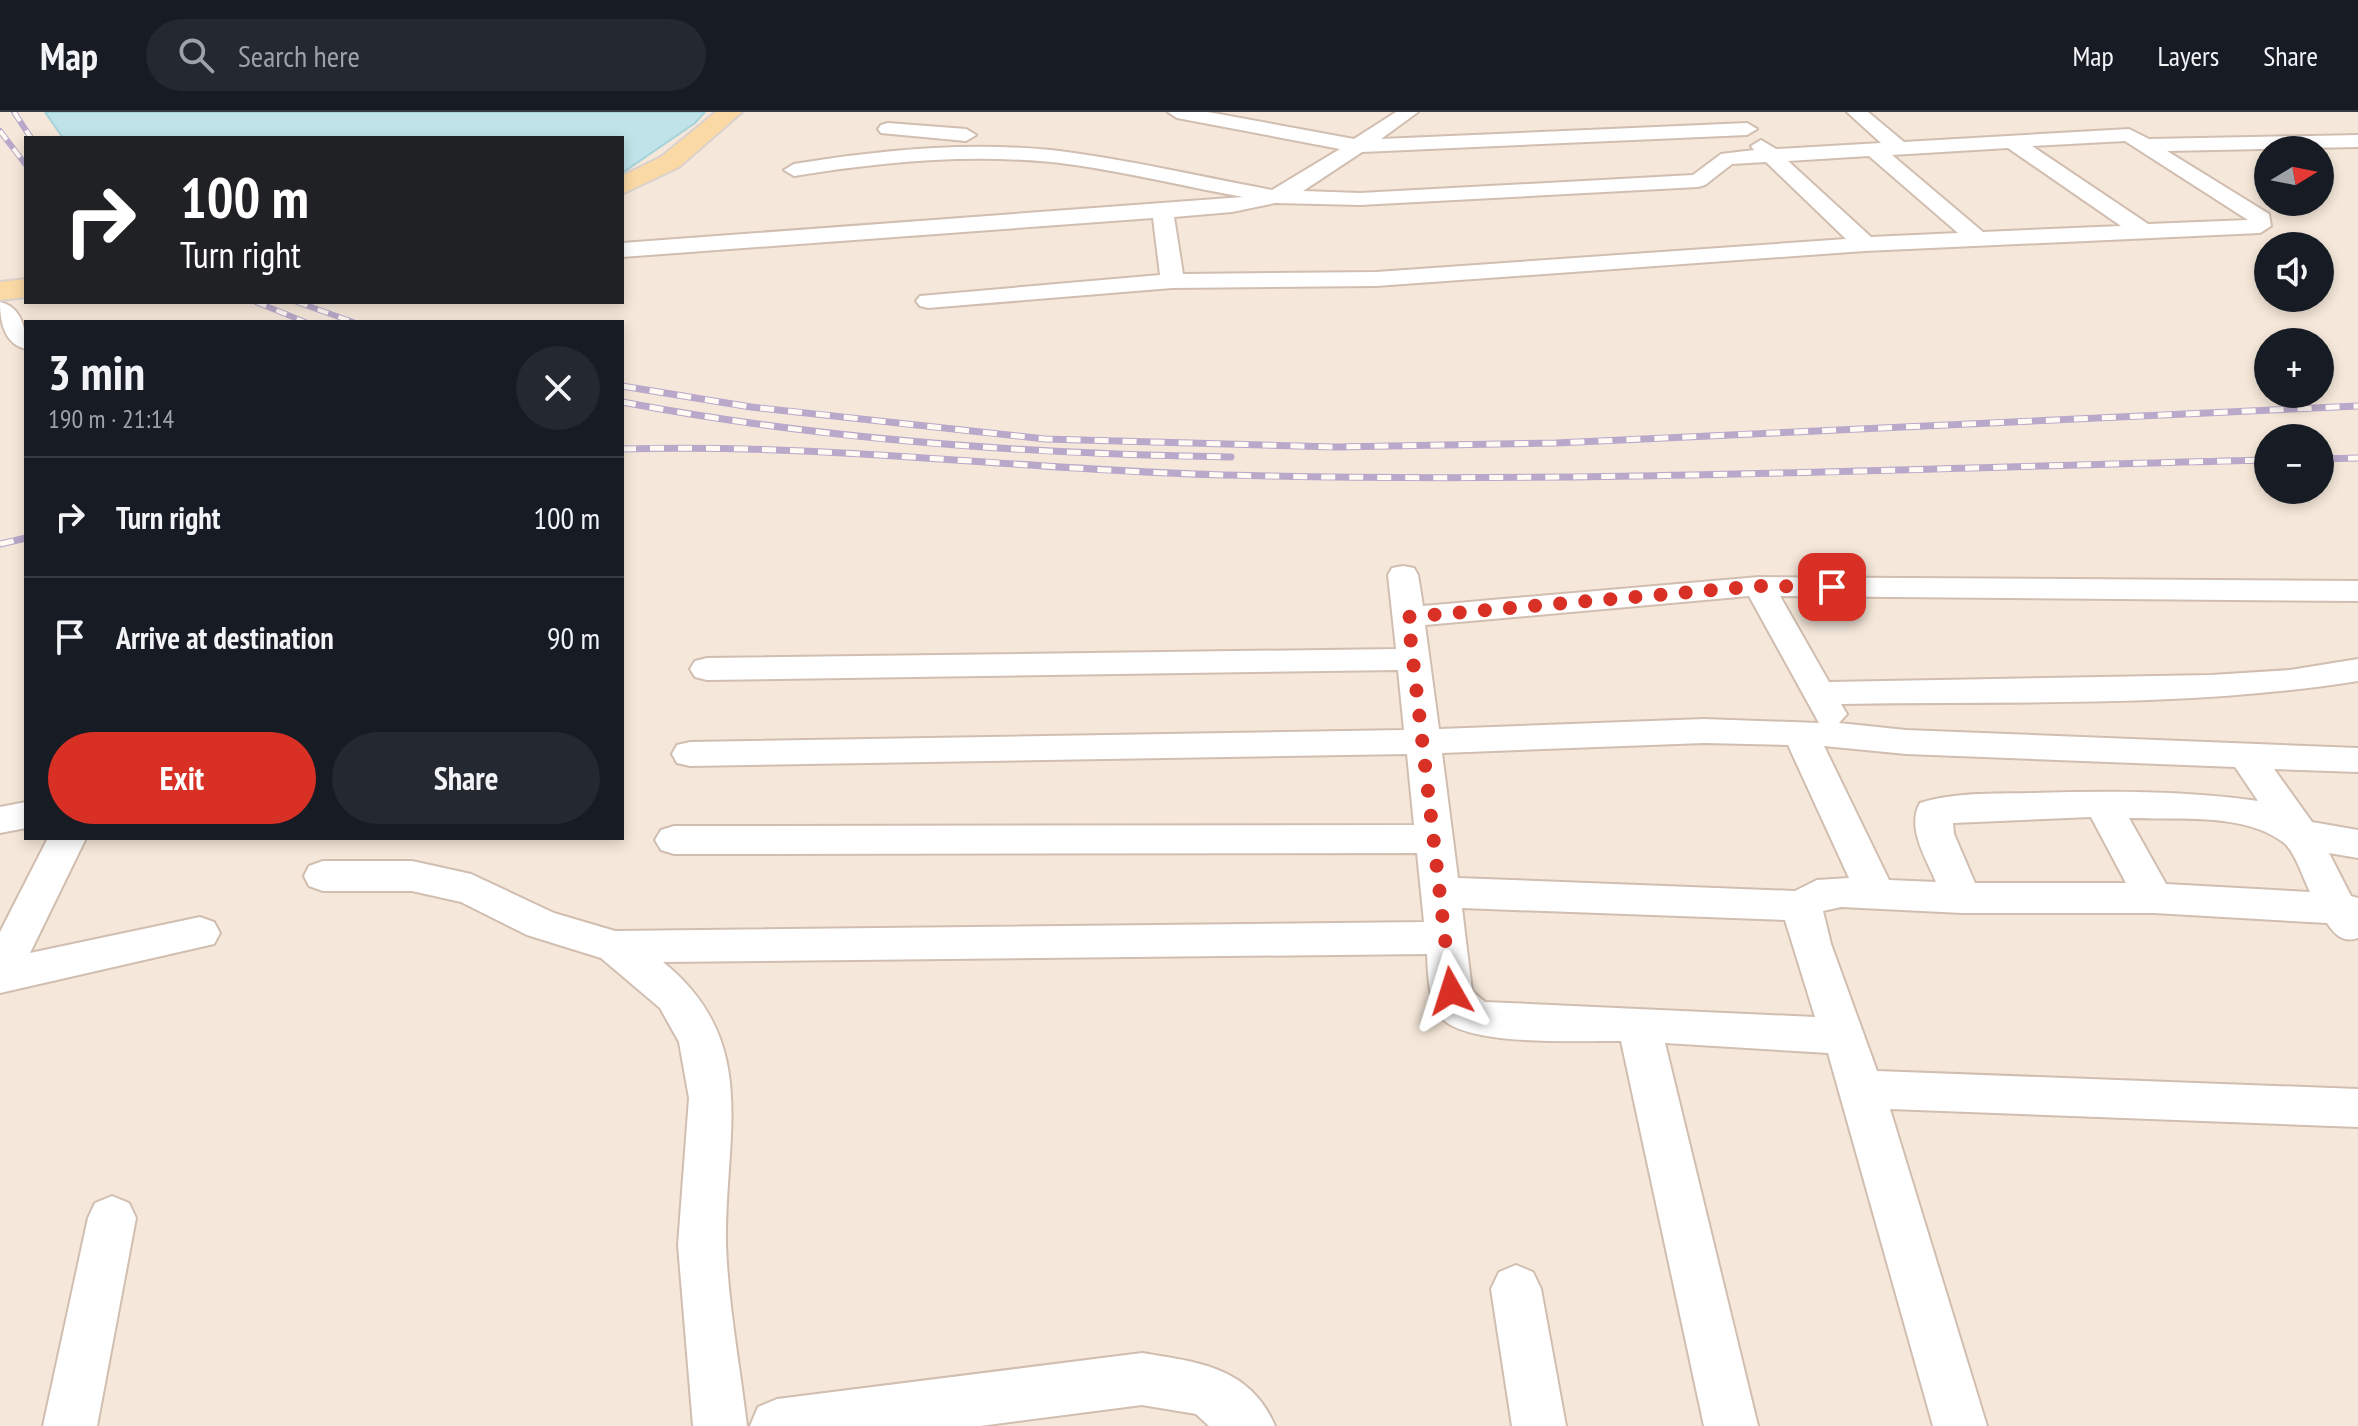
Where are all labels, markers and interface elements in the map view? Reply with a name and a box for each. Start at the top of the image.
search box [146,19,706,91]
text: Map [40,31,98,80]
icon: search [174,33,218,77]
text: Search here [238,36,360,75]
text: Map [2072,37,2114,74]
text: Layers [2158,37,2219,74]
text: Share [2263,37,2318,74]
north arrow [2254,136,2334,216]
map controls [2254,136,2334,504]
text: 100 m [180,161,309,233]
icon: right [48,168,152,272]
text: Turn right [180,231,301,278]
button: sound [2254,232,2334,312]
button: + [2254,328,2334,408]
text: 3 min [48,341,145,403]
button: close [516,346,600,430]
text: 190 m · 21:14 [48,402,174,435]
button: − [2254,424,2334,504]
icon: right [48,495,92,539]
text: Turn right [116,498,220,537]
text: 100 m [534,498,600,537]
pin [1798,553,1866,621]
icon: arrive [1810,565,1854,609]
icon: arrive [48,615,92,659]
text: Arrive at destination [116,618,334,657]
text: 90 m [547,618,600,657]
button: Exit [48,732,316,824]
button: Share [332,732,600,824]
position arrow [1409,949,1493,1033]

